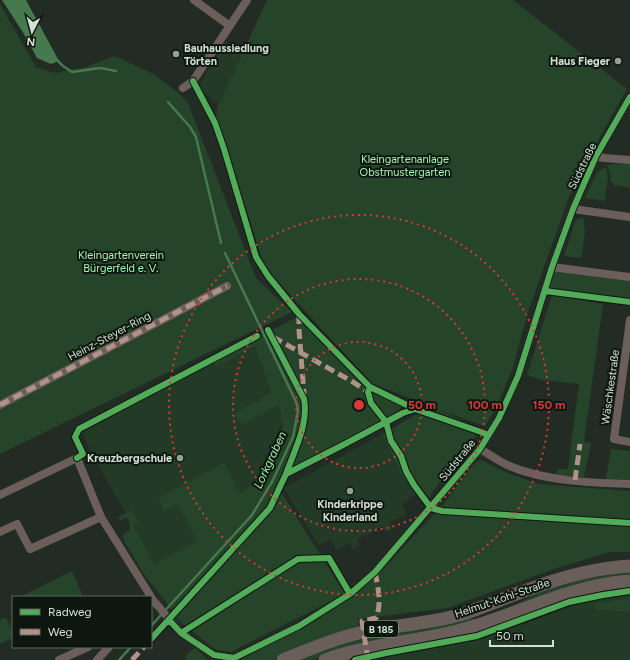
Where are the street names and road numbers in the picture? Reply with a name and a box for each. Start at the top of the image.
street label: Südstraße [566,141,599,192]
street label: Heinz-Steyer-Ring [66,309,153,364]
street label: Wäschkestraße [599,349,622,425]
street label: Südstraße [437,437,478,484]
street label: Helmut-Kohl-Straße [453,576,551,621]
road number: B 185 [364,621,398,637]

